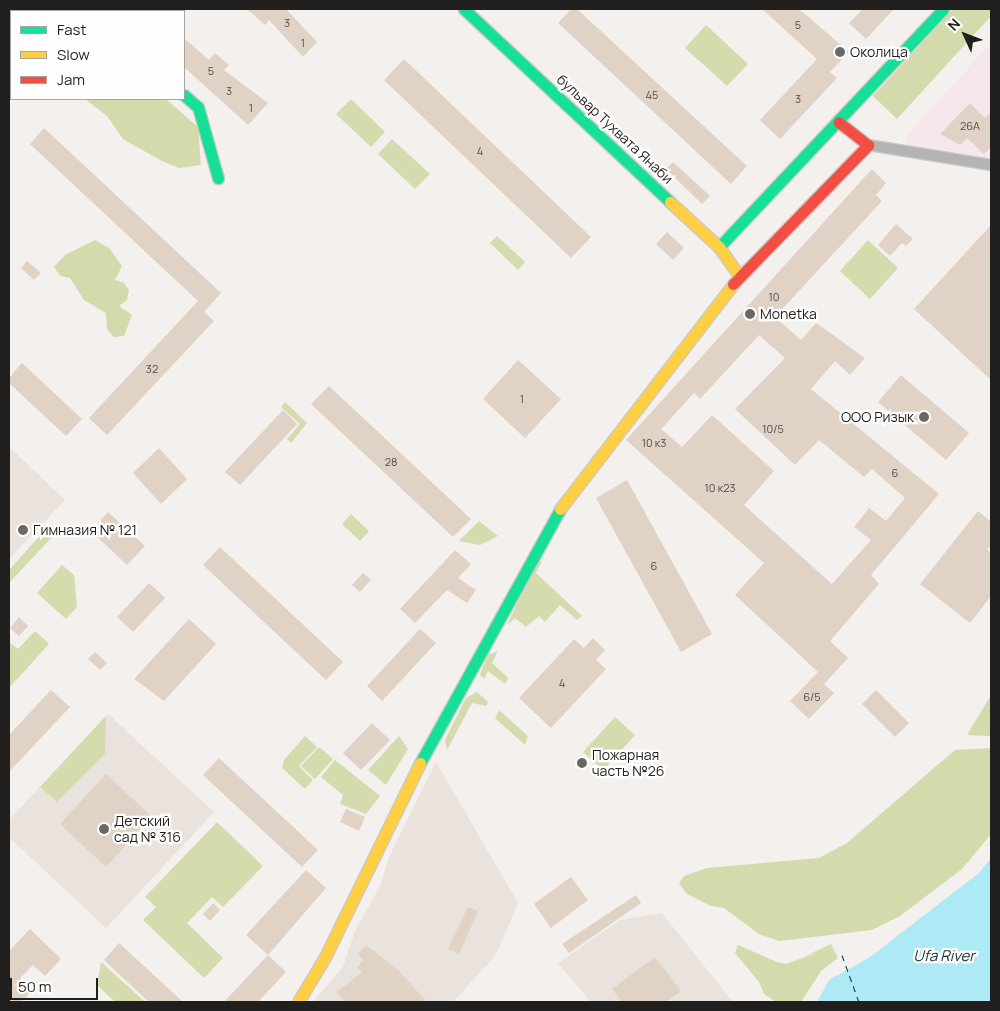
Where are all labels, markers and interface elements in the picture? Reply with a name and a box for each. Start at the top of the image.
legend [10,10,185,100]
north arrow [940,10,990,60]
text: N [943,14,964,35]
house number: 3 [284,16,290,30]
house number: 5 [795,18,801,32]
text: Fast [57,19,86,40]
house number: 1 [301,36,305,50]
text: Slow [57,44,90,65]
place label: Околица [850,44,908,60]
marker: Околица [834,46,846,58]
house number: 5 [208,64,214,78]
text: Jam [57,69,85,90]
street label: бульвар Тухвата Янаби [554,71,676,187]
house number: 3 [226,84,232,98]
house number: 45 [646,88,658,102]
house number: 3 [795,92,801,106]
house number: 1 [249,101,253,115]
house number: 26А [960,119,980,133]
house number: 4 [477,144,483,158]
house number: 10 [769,290,779,304]
place label: Monetka [760,306,817,322]
marker: Monetka [744,308,756,320]
house number: 32 [146,362,158,376]
house number: 1 [520,392,524,406]
place label: ООО Ризык [841,409,914,425]
marker: ООО Ризык [918,411,930,423]
house number: 10/5 [762,422,784,436]
house number: 10 к3 [642,436,666,450]
house number: 28 [385,455,397,469]
house number: 6 [892,466,898,480]
house number: 10 к23 [704,481,736,495]
place label: Гимназия № 121 [33,522,137,538]
marker: Гимназия № 121 [17,524,29,536]
house number: 6 [651,559,657,573]
house number: 4 [559,676,565,690]
house number: 6/5 [803,690,821,704]
place label: Пожарная часть №26 [592,747,664,780]
marker: Пожарная часть №26 [576,757,588,769]
place label: Детский сад № 316 [114,813,181,846]
marker: Детский сад № 316 [98,823,110,835]
water label: Ufa River [913,947,975,965]
scale bar [12,968,100,1000]
text: 50 m [18,976,52,997]

